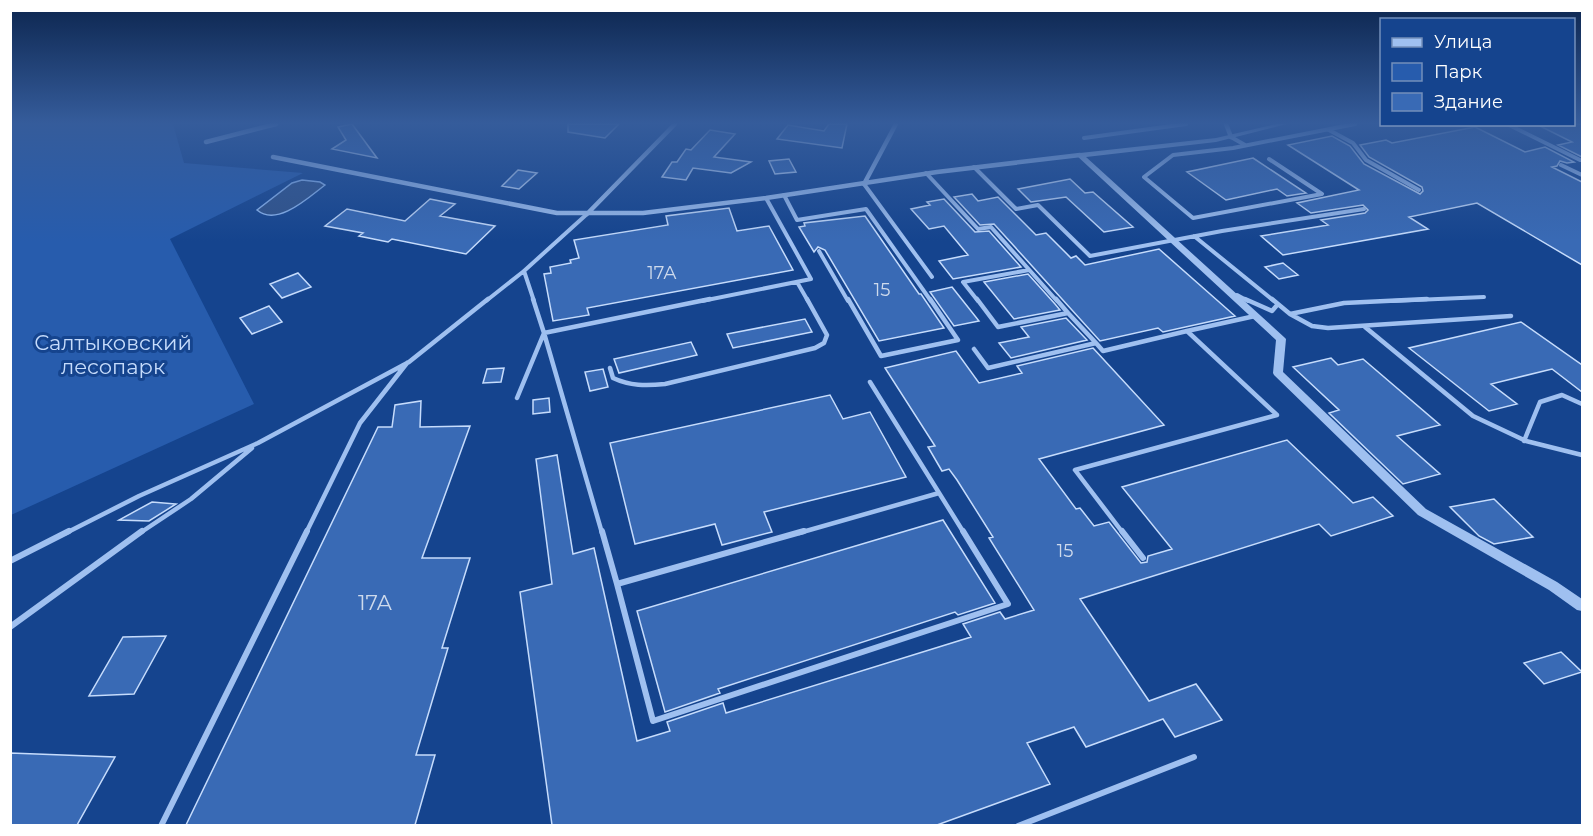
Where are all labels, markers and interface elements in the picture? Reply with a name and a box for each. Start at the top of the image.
legend [1380,18,1575,126]
text: Улица [1434,31,1492,53]
text: Парк [1434,61,1483,83]
text: Здание [1434,91,1503,113]
house number: 17А [647,262,677,284]
house number: 15 [874,279,890,301]
park label: Салтыковский лесопарк [34,330,192,379]
house number: 15 [1057,540,1073,562]
house number: 17А [358,590,392,615]

